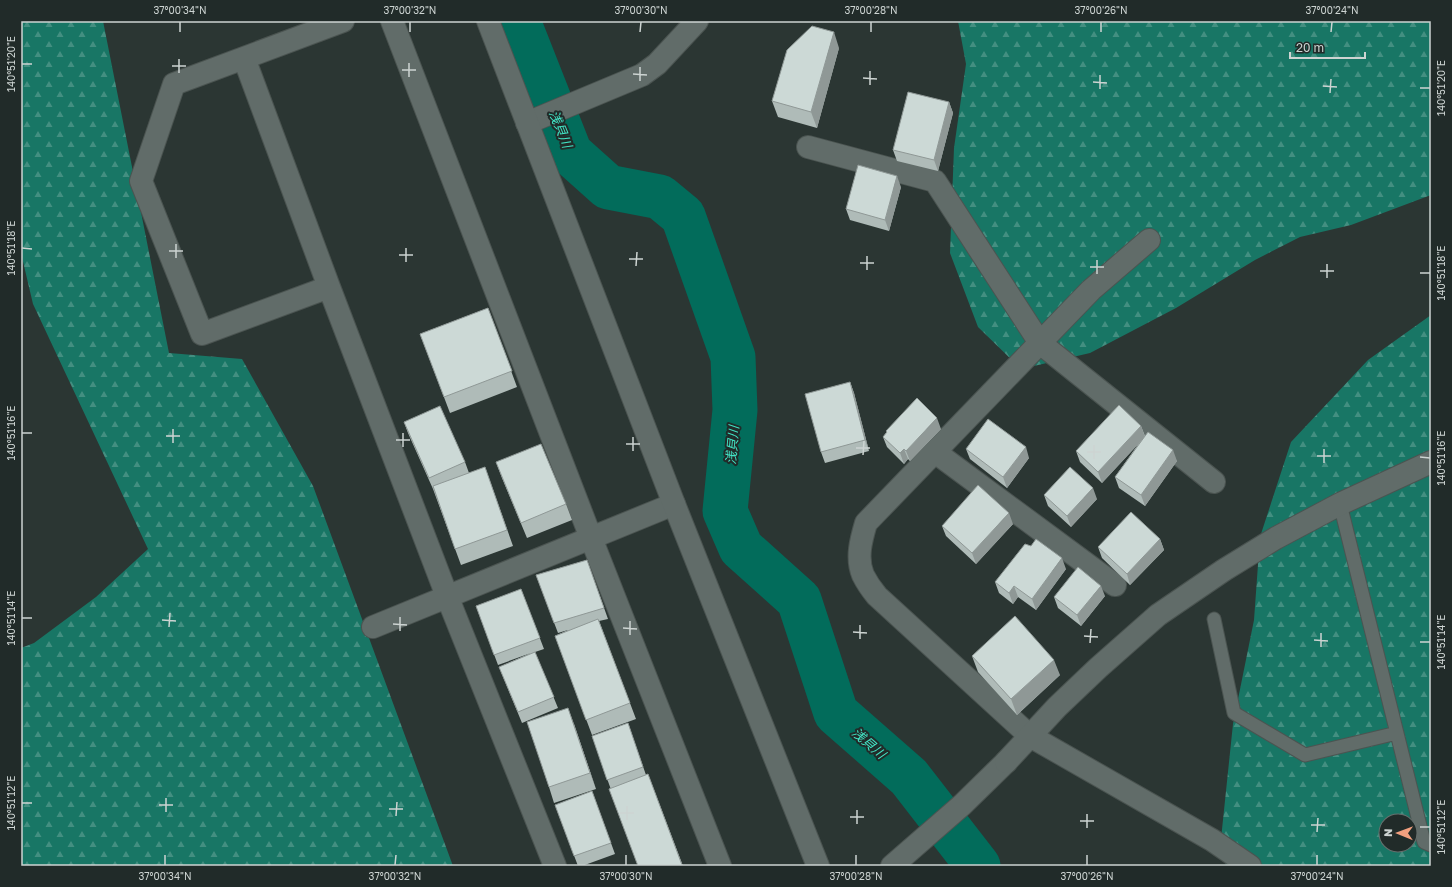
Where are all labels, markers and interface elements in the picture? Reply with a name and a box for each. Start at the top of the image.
text: 37°00'34"N [153,4,207,16]
text: 37°00'32"N [384,4,436,16]
text: 37°00'30"N [614,4,668,16]
text: 37°00'28"N [844,4,898,16]
text: 37°00'26"N [1075,4,1128,16]
text: 37°00'24"N [1305,4,1359,16]
scale bar [1290,34,1365,60]
text: 140°51'20"E [5,36,17,92]
text: 20 m [1296,40,1324,55]
text: 140°51'20"E [1435,60,1447,116]
water label: 浅貝川 [546,108,576,152]
text: 140°51'18"E [5,221,17,275]
text: 140°51'18"E [1435,246,1447,300]
text: 140°51'16"E [5,406,17,460]
water label: 浅貝川 [722,423,742,465]
text: 140°51'16"E [1435,431,1447,485]
text: 140°51'14"E [5,591,17,645]
text: 140°51'14"E [1435,615,1447,669]
water label: 浅貝川 [849,724,890,763]
text: 140°51'12"E [5,776,17,830]
text: 140°51'12"E [1435,800,1447,854]
north arrow [1378,813,1418,853]
text: N [1381,829,1394,837]
text: 37°00'34"N [138,870,192,882]
text: 37°00'32"N [369,870,421,882]
text: 37°00'30"N [599,870,653,882]
text: 37°00'28"N [829,870,883,882]
text: 37°00'26"N [1061,870,1114,882]
text: 37°00'24"N [1290,870,1344,882]

